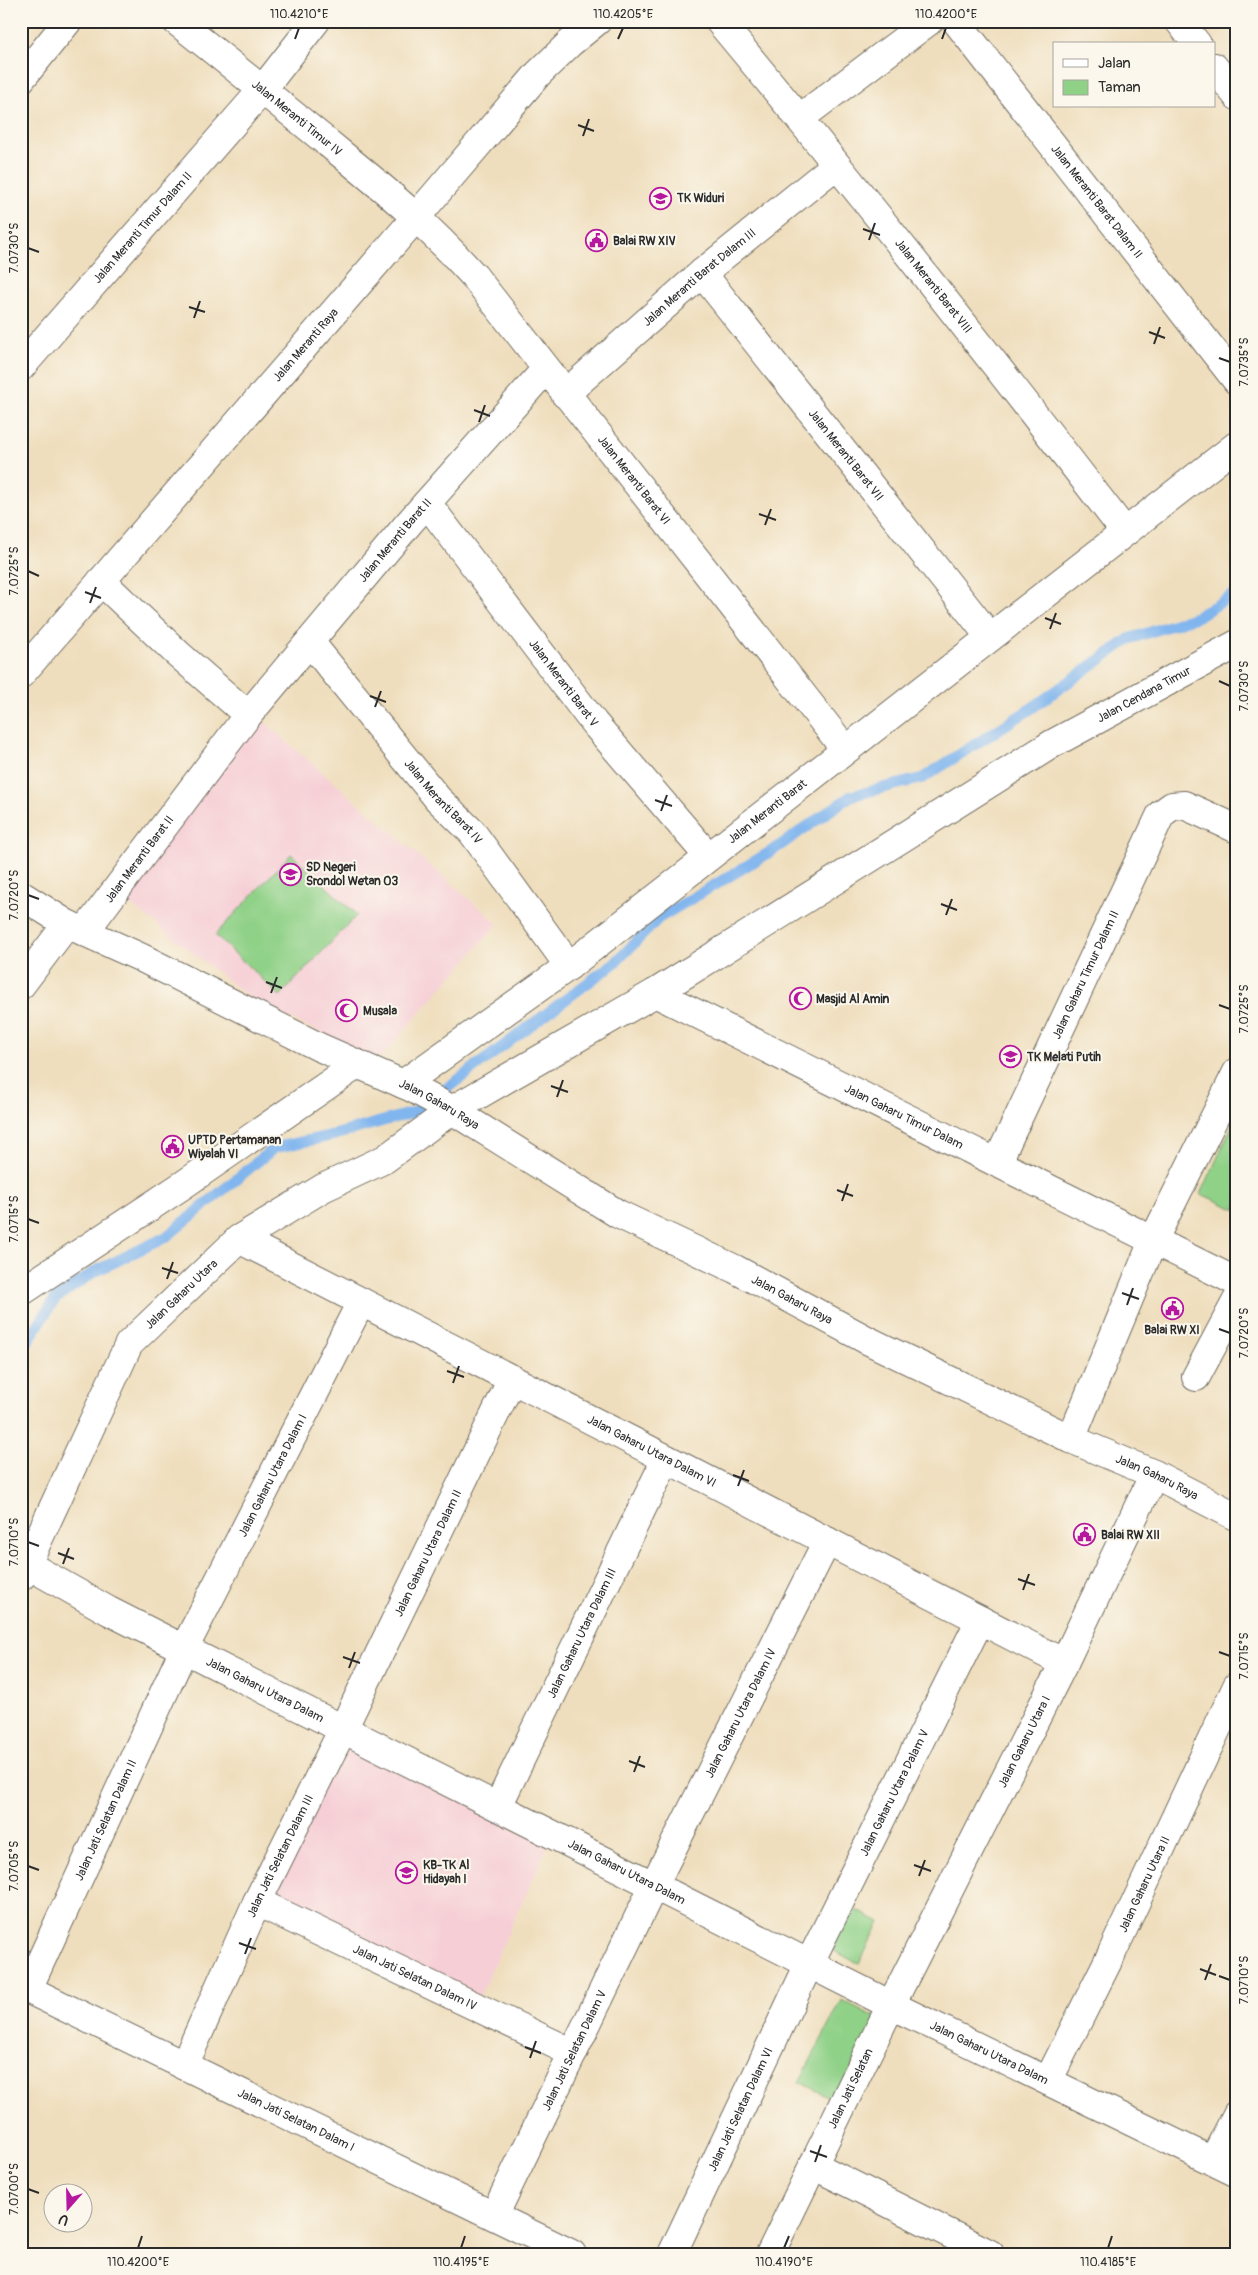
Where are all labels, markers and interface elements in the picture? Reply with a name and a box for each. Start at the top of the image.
text: 110.4210°E [270,7,328,22]
text: 110.4205°E [593,7,653,22]
text: 110.4200°E [915,7,977,22]
legend [1053,42,1216,108]
text: Jalan [1098,54,1131,73]
street label: Jalan Meranti Timur IV [249,77,345,159]
text: Taman [1098,78,1141,97]
street label: Jalan Meranti Barat Dalam II [1047,142,1146,262]
street label: Jalan Meranti Timur Dalam II [90,169,195,287]
school or university icon: TK Widuri [649,186,673,210]
place label: TK Widuri [676,191,724,206]
text: 7.0730°S [7,223,22,273]
street label: Jalan Meranti Barat Dalam III [640,225,759,330]
public building icon: Balai RW XIV [585,229,609,253]
place label: Balai RW XIV [613,234,676,249]
street label: Jalan Meranti Barat VIII [891,236,975,336]
street label: Jalan Meranti Raya [270,305,342,385]
text: 7.0735°S [1237,338,1252,386]
street label: Jalan Meranti Barat VII [805,406,886,504]
street label: Jalan Meranti Barat VI [594,433,673,528]
street label: Jalan Meranti Barat II [356,496,435,586]
text: 7.0725°S [7,547,22,595]
street label: Jalan Meranti Barat V [525,637,601,730]
text: 7.0730°S [1237,661,1252,711]
street label: Jalan Cendana Timur [1095,663,1194,726]
street label: Jalan Meranti Barat IV [401,756,485,847]
street label: Jalan Meranti Barat [725,776,810,847]
street label: Jalan Meranti Barat II [102,813,177,906]
place label: SD Negeri Srondol Wetan 03 [306,860,399,889]
school or university icon: SD Negeri Srondol Wetan 03 [278,862,302,886]
text: 7.0720°S [7,870,22,920]
street label: Jalan Gaharu Timur Dalam II [1049,908,1123,1042]
text: 7.0725°S [1237,985,1252,1033]
mosque icon: Masjid Al Amin [788,987,812,1011]
place label: Masjid Al Amin [816,992,889,1007]
mosque icon: Musala [335,999,359,1023]
place label: Musala [363,1004,397,1019]
school or university icon: TK Melati Putih [999,1045,1023,1069]
place label: TK Melati Putih [1026,1050,1101,1065]
street label: Jalan Gaharu Raya [397,1076,482,1133]
street label: Jalan Gaharu Timur Dalam [842,1081,966,1153]
place label: UPTD Pertamanan Wiyalah VI [188,1133,281,1162]
public building icon: UPTD Pertamanan Wiyalah VI [160,1135,184,1159]
text: 7.0715°S [7,1196,22,1242]
street label: Jalan Gaharu Utara [142,1256,221,1333]
street label: Jalan Gaharu Raya [749,1272,835,1328]
public building icon: Balai RW XI [1160,1297,1184,1321]
text: 7.0720°S [1237,1308,1252,1358]
place label: Balai RW XI [1144,1323,1200,1338]
street label: Jalan Gaharu Utara Dalam I [235,1412,311,1539]
street label: Jalan Gaharu Utara Dalam VI [584,1412,718,1491]
street label: Jalan Gaharu Raya [1113,1452,1201,1504]
street label: Jalan Gaharu Utara Dalam II [391,1487,465,1619]
text: 7.0710°S [7,1518,22,1566]
public building icon: Balai RW XII [1073,1523,1097,1547]
place label: Balai RW XII [1101,1528,1160,1543]
street label: Jalan Gaharu Utara Dalam III [544,1566,620,1701]
text: 7.0715°S [1237,1633,1252,1679]
street label: Jalan Gaharu Utara Dalam IV [702,1646,780,1781]
street label: Jalan Gaharu Utara Dalam [203,1654,326,1726]
street label: Jalan Gaharu Utara I [995,1693,1054,1790]
street label: Jalan Gaharu Utara Dalam V [857,1727,932,1859]
street label: Jalan Jati Selatan Dalam II [72,1757,140,1883]
street label: Jalan Jati Selatan Dalam III [244,1792,317,1920]
street label: Jalan Gaharu Utara II [1116,1834,1173,1935]
street label: Jalan Gaharu Utara Dalam [565,1837,688,1908]
text: 7.0705°S [7,1841,22,1891]
place label: KB-TK Al Hidayah I [423,1858,469,1887]
school or university icon: KB-TK Al Hidayah I [395,1860,419,1884]
street label: Jalan Jati Selatan Dalam IV [350,1942,479,2014]
text: 7.0710°S [1237,1956,1252,2004]
street label: Jalan Jati Selatan Dalam V [539,1988,610,2113]
street label: Jalan Gaharu Utara Dalam [927,2018,1051,2088]
street label: Jalan Jati Selatan Dalam VI [705,2045,776,2174]
street label: Jalan Jati Selatan [825,2046,877,2131]
street label: Jalan Jati Selatan Dalam I [235,2086,357,2155]
text: 7.0700°S [7,2163,22,2215]
north arrow [42,2182,92,2232]
text: U [56,2210,71,2229]
text: 110.4200°E [107,2255,169,2270]
text: 110.4195°E [433,2255,489,2270]
text: 110.4190°E [755,2255,813,2270]
text: 110.4185°E [1080,2255,1136,2270]

